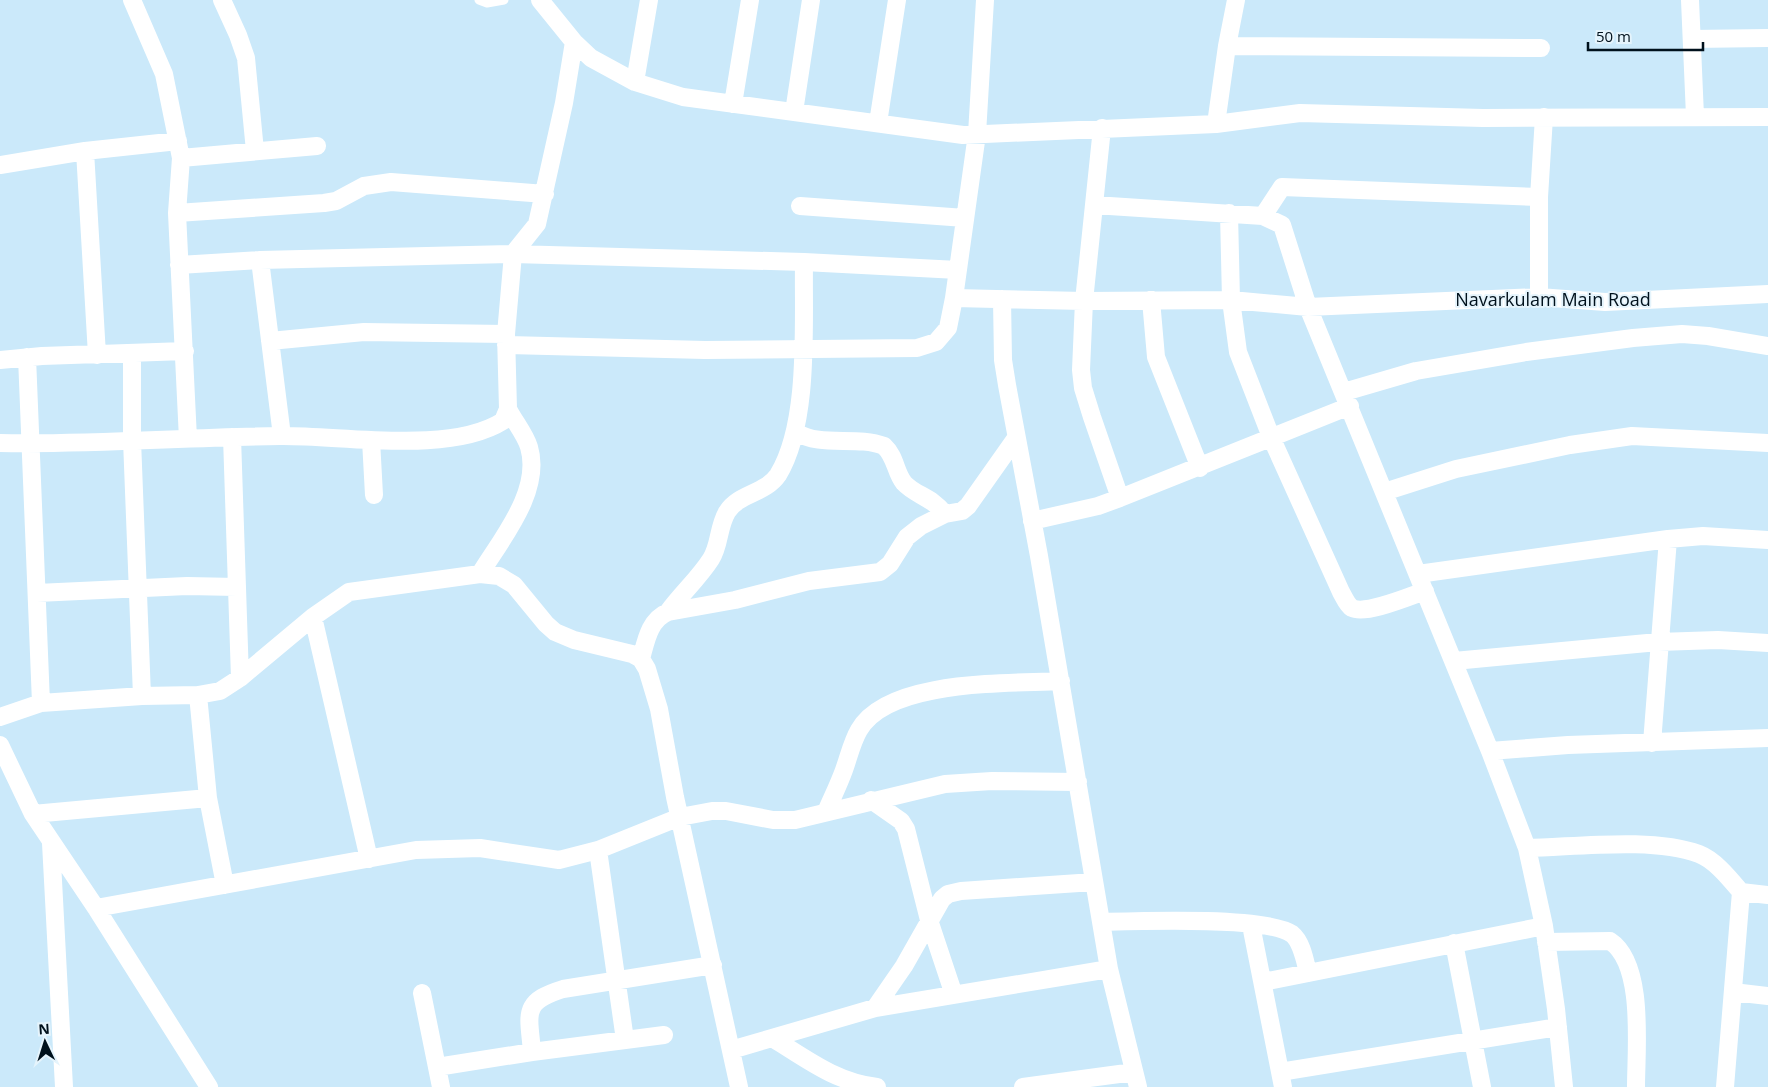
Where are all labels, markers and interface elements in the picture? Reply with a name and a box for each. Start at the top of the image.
scale bar [1588,20,1703,52]
text: 50 m [1596,26,1631,46]
street label: Navarkulam Main Road [1455,287,1651,311]
north arrow [20,1017,70,1067]
text: N [38,1019,50,1038]

